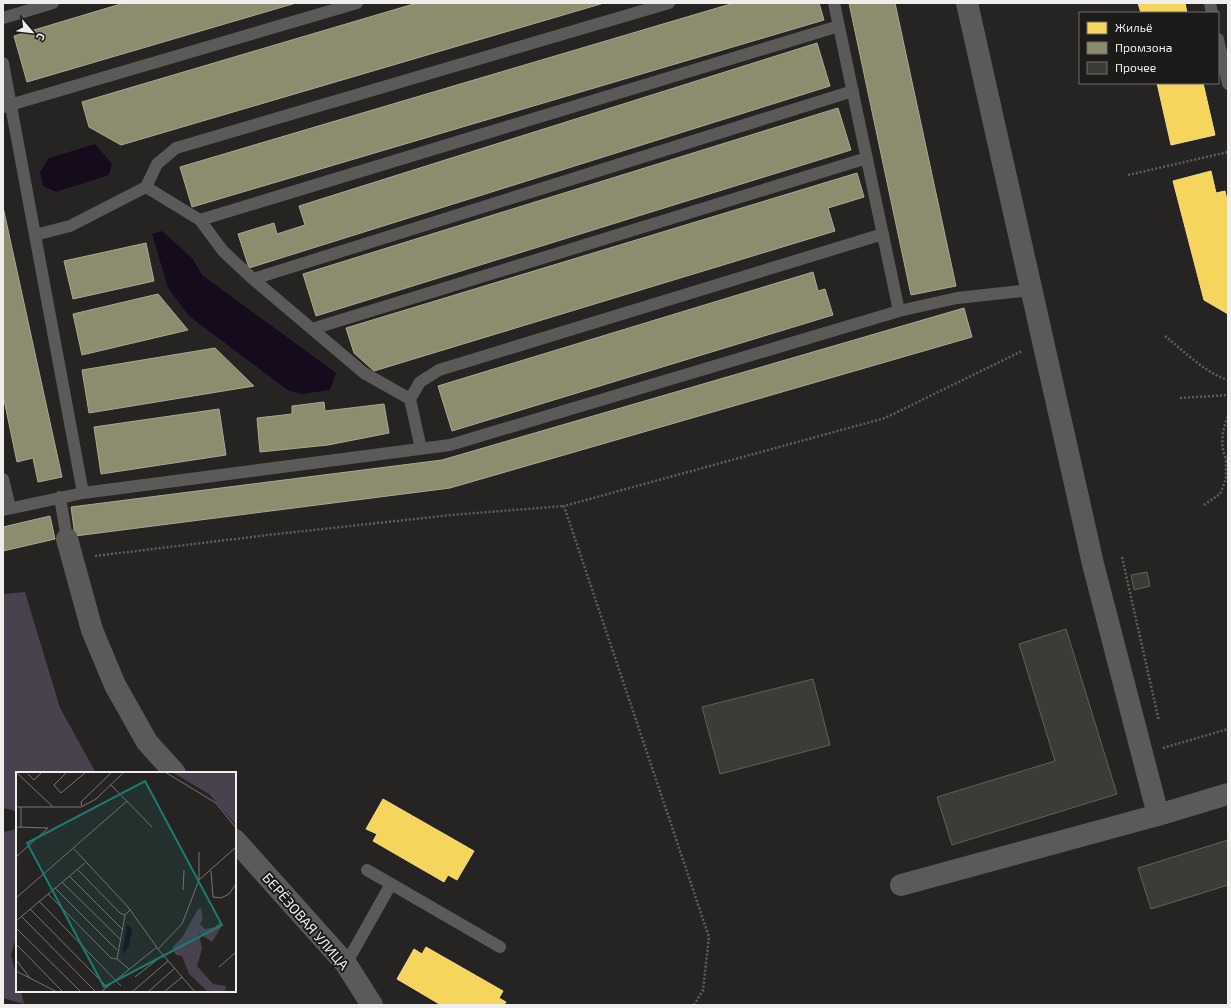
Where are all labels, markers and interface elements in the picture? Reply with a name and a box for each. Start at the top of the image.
north arrow [12,12,52,52]
legend [1079,12,1219,84]
text: Жильё [1115,20,1152,34]
text: С [34,31,49,43]
text: Промзона [1115,40,1172,54]
text: Прочее [1115,60,1156,74]
inset map [16,772,236,992]
street label: БЕРЁЗОВАЯ УЛИЦА [259,869,353,973]

